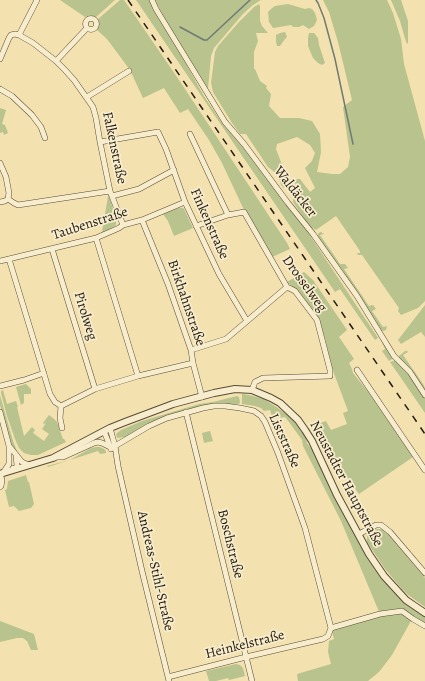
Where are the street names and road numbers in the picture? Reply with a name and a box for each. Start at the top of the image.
street label: Falkenstraße [98,110,130,186]
street label: Waldäcker [270,163,320,221]
street label: Finkenstraße [186,186,232,262]
street label: Taubenstraße [50,204,130,244]
street label: Drosselweg [278,252,330,316]
street label: Birkhahnstraße [163,258,209,348]
street label: Pirolweg [70,290,100,342]
street label: Liststraße [265,411,303,471]
street label: Neustadter Hauptstraße [306,418,386,550]
street label: Boschstraße [213,508,247,580]
street label: Andreas-Stihl-Straße [133,509,177,633]
street label: Heinkelstraße [204,627,286,663]

